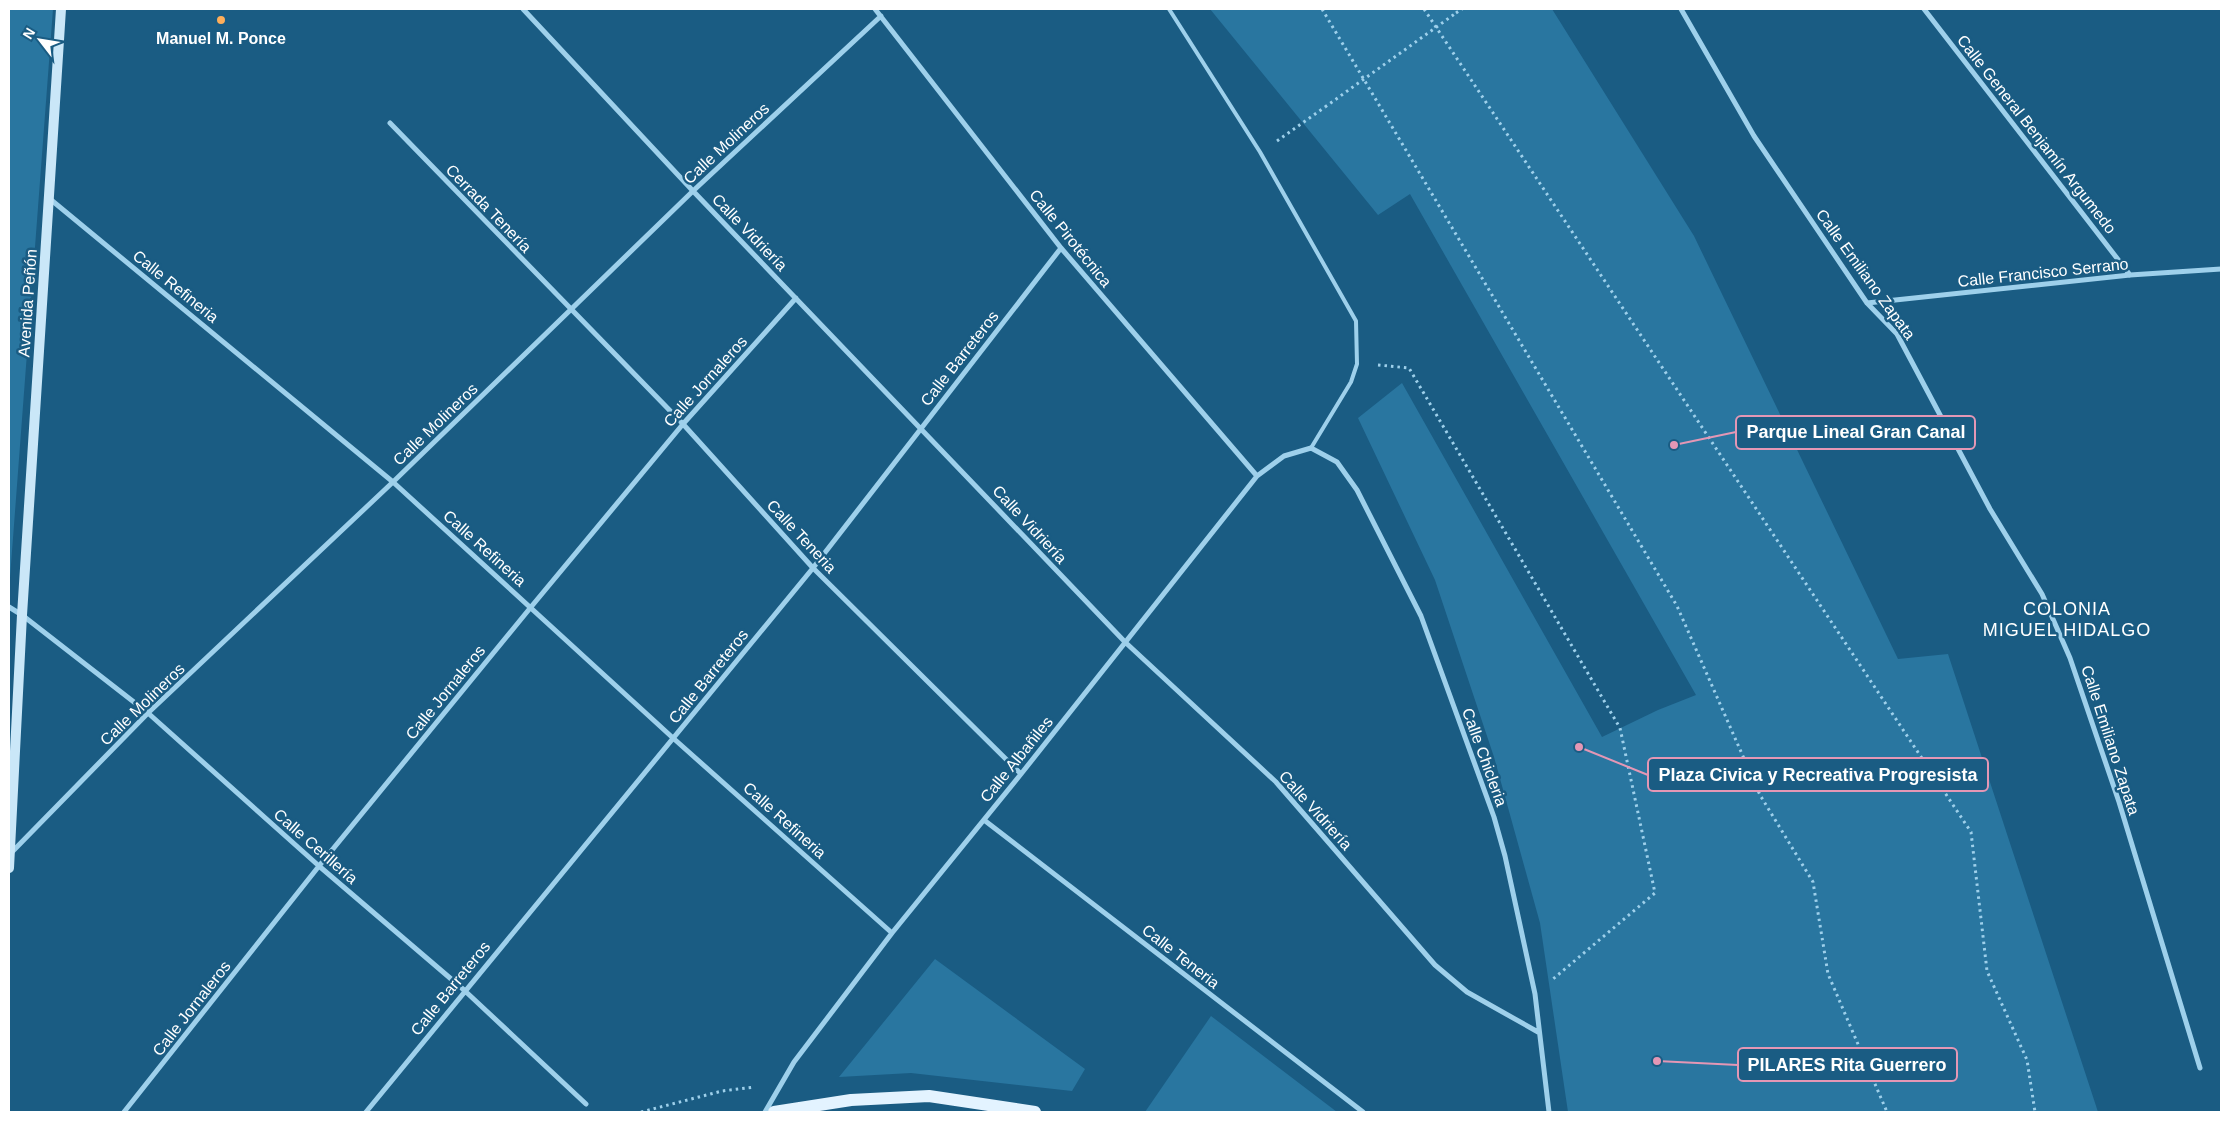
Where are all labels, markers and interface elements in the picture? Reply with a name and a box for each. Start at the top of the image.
marker: Manuel M. Ponce [215,14,227,26]
north arrow [15,15,65,65]
text: N [19,25,38,42]
place label: Manuel M. Ponce [156,30,286,47]
street label: Calle General Benjamín Argumedo [1954,32,2119,237]
street label: Calle Molineros [680,100,772,187]
street label: Cerrada Tenería [442,161,535,256]
street label: Calle Pirotécnica [1026,186,1115,290]
street label: Calle Vidriería [709,190,791,274]
street label: Calle Emiliano Zapata [1813,206,1919,343]
street label: Calle Refineria [130,247,222,326]
street label: Avenida Peñón [15,248,40,358]
street label: Calle Francisco Serrano [1957,255,2129,290]
street label: Calle Barreteros [917,308,1002,409]
street label: Calle Jornaleros [660,333,750,430]
street label: Calle Molineros [390,380,481,469]
callout: Parque Lineal Gran Canal [1736,416,1975,449]
text: Parque Lineal Gran Canal [1746,422,1966,442]
street label: Calle Vidriería [989,482,1070,567]
street label: Calle Teneria [764,497,840,576]
street label: Calle Refineria [440,507,529,590]
district label: COLONIA MIGUEL HIDALGO [1983,599,2151,640]
street label: Calle Barreteros [665,626,751,727]
street label: Calle Jornaleros [402,642,488,743]
street label: Calle Molineros [97,660,188,749]
street label: Calle Emiliano Zapata [2078,663,2143,817]
street label: Calle Chicleria [1459,706,1510,809]
street label: Calle Albañiles [977,713,1056,805]
callout: Plaza Civica y Recreativa Progresista [1648,758,1988,791]
text: Plaza Civica y Recreativa Progresista [1658,765,1979,785]
street label: Calle Vidriería [1276,767,1356,853]
street label: Calle Refineria [740,779,829,862]
street label: Calle Cerillería [271,806,361,887]
street label: Calle Teneria [1139,921,1223,992]
street label: Calle Barreteros [407,938,493,1039]
street label: Calle Jornaleros [149,958,234,1059]
callout: PILARES Rita Guerrero [1738,1048,1957,1081]
text: PILARES Rita Guerrero [1747,1055,1947,1075]

